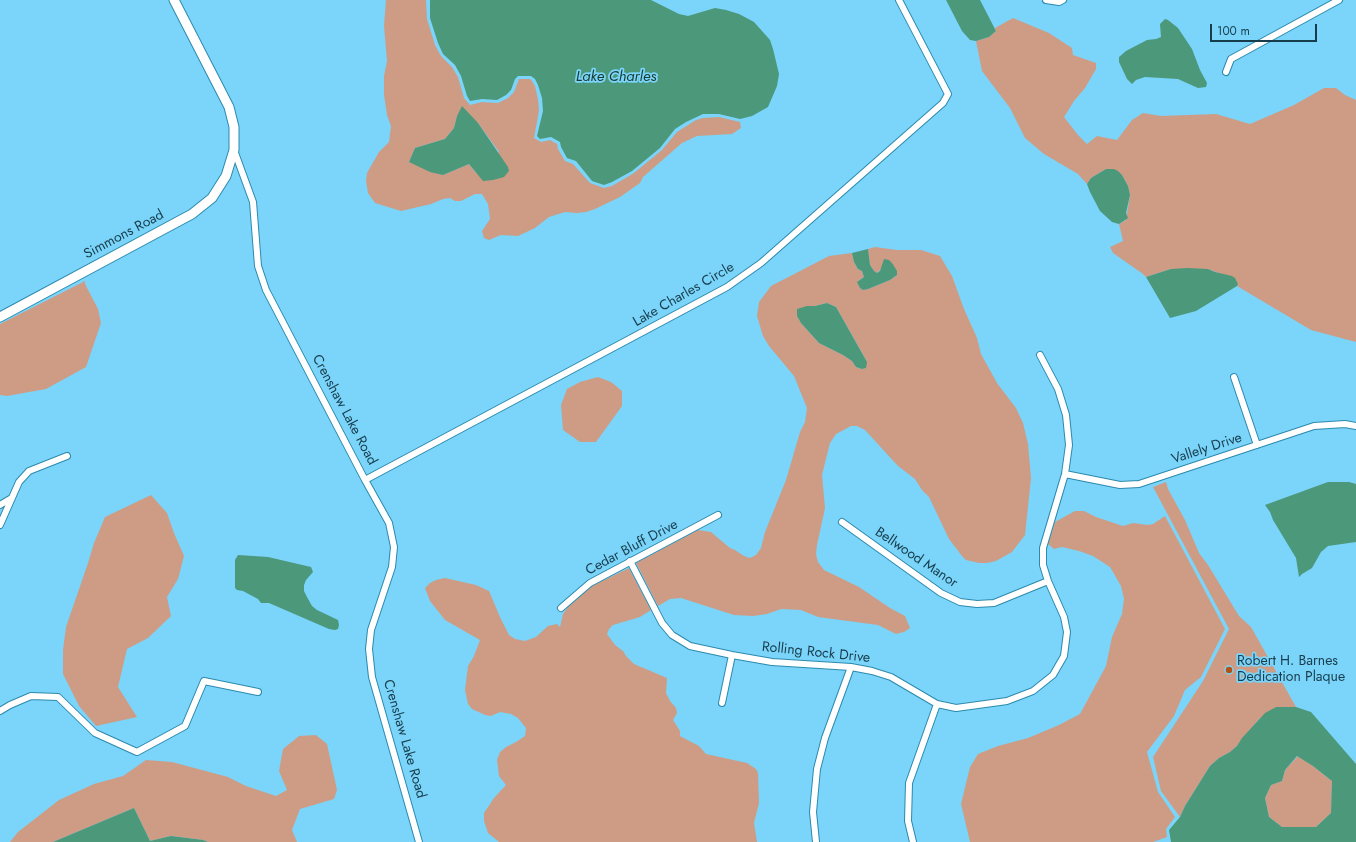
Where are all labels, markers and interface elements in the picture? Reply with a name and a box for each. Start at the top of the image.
scale bar [1212,16,1319,42]
text: 100 m [1217,22,1250,40]
water label: Lake Charles [576,68,656,86]
street label: Simmons Road [81,207,167,263]
street label: Lake Charles Circle [630,259,738,331]
street label: Crenshaw Lake Road [308,352,380,468]
street label: Vallely Drive [1170,430,1244,468]
street label: Cedar Bluff Drive [583,517,681,579]
street label: Bellwood Manor [871,524,961,592]
street label: Rolling Rock Drive [761,639,871,667]
place label: Robert H. Barnes Dedication Plaque [1237,654,1345,686]
marker: Robert H. Barnes Dedication Plaque [1224,665,1234,675]
street label: Crenshaw Lake Road [379,678,429,800]

